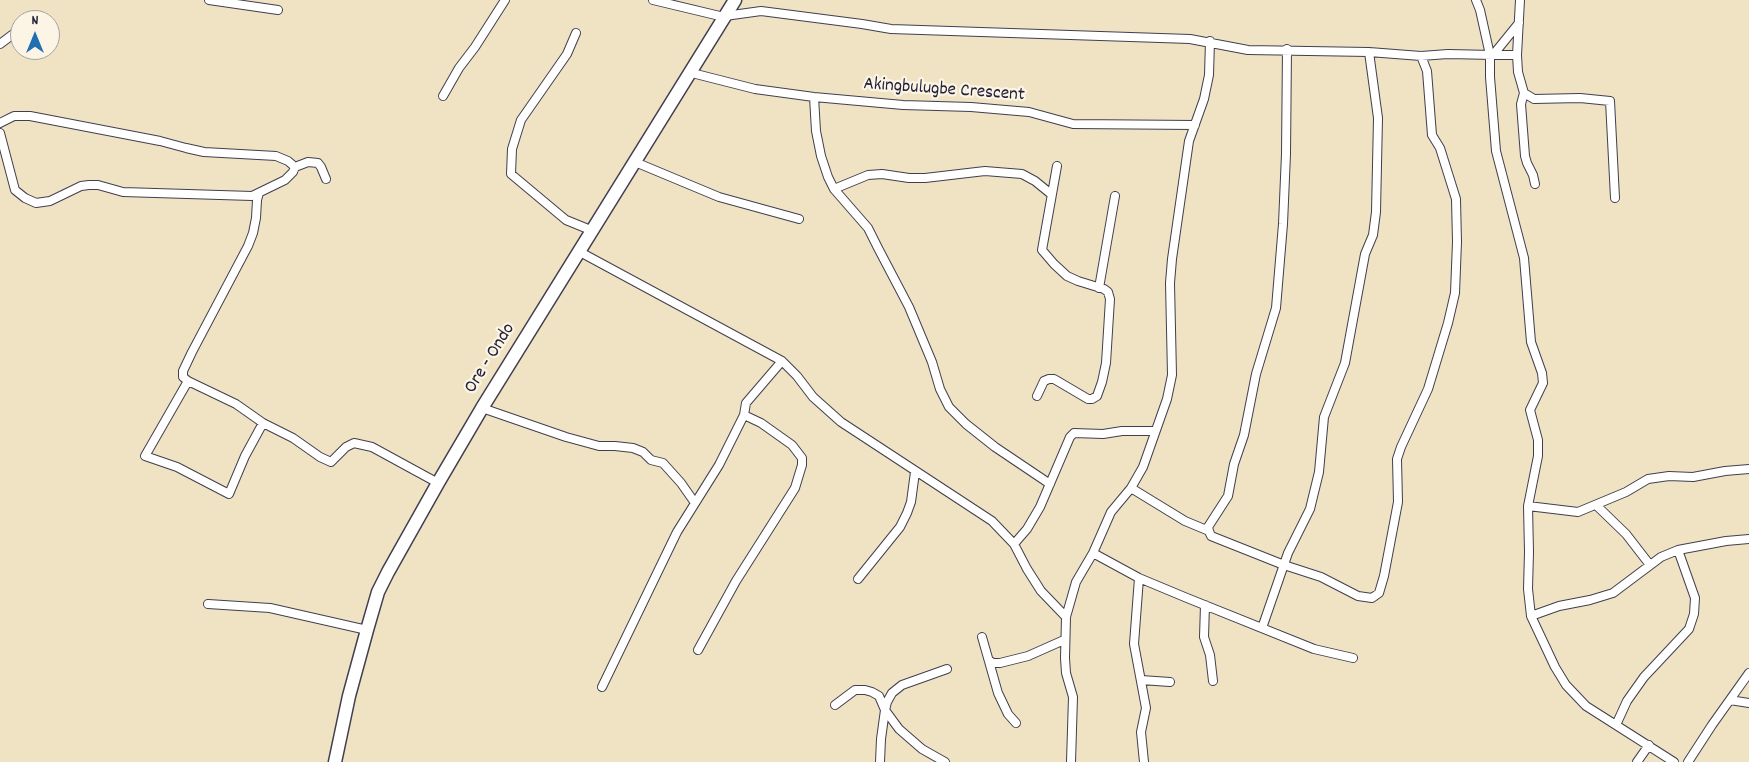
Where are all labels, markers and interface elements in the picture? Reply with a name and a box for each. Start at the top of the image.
north arrow [10,10,60,60]
text: N [32,11,38,31]
street label: Akingbulugbe Crescent [863,74,1025,108]
street label: Ore - Ondo [461,320,521,398]

